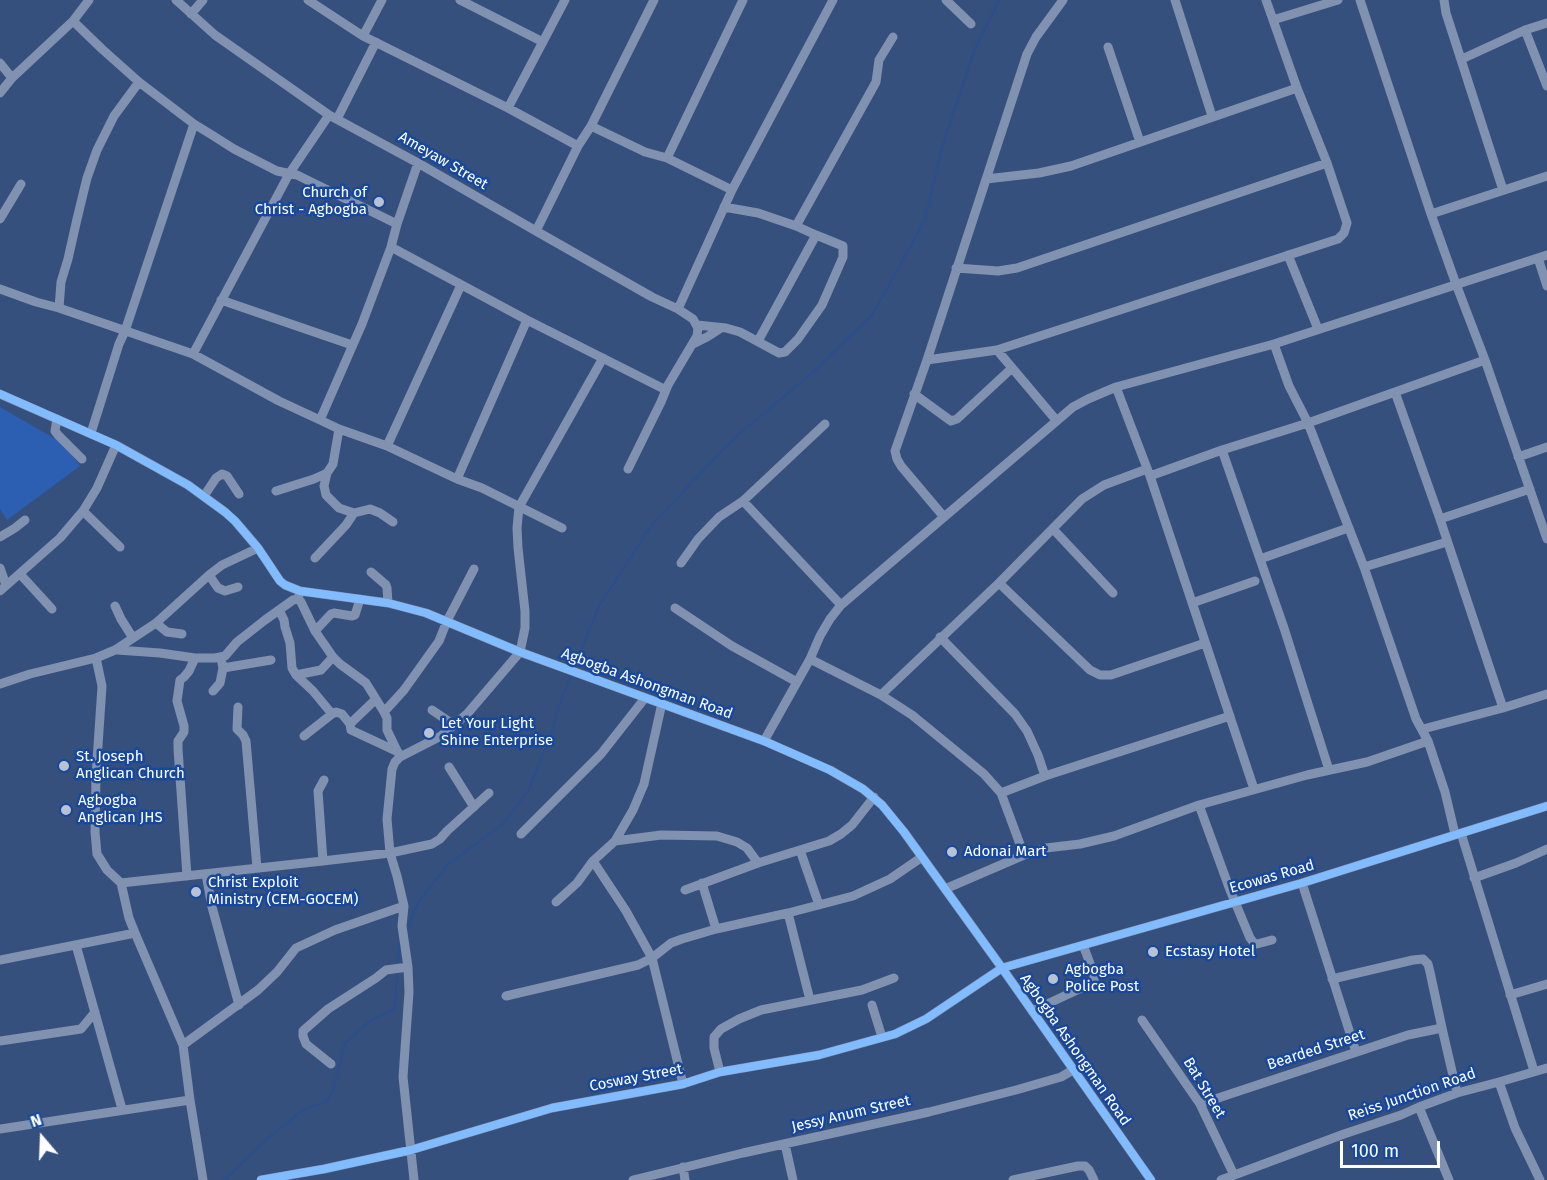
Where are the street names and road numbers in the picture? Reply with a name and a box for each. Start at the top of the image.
street label: Ameyaw Street [395,128,491,194]
street label: Agbogba Ashongman Road [559,645,735,723]
street label: Ecowas Road [1227,856,1317,898]
street label: Agbogba Ashongman Road [1016,971,1134,1129]
street label: Bearded Street [1265,1026,1367,1074]
street label: Bat Street [1179,1054,1229,1122]
street label: Cosway Street [588,1060,684,1096]
street label: Reiss Junction Road [1346,1065,1478,1125]
street label: Jessy Anum Street [790,1092,912,1136]

